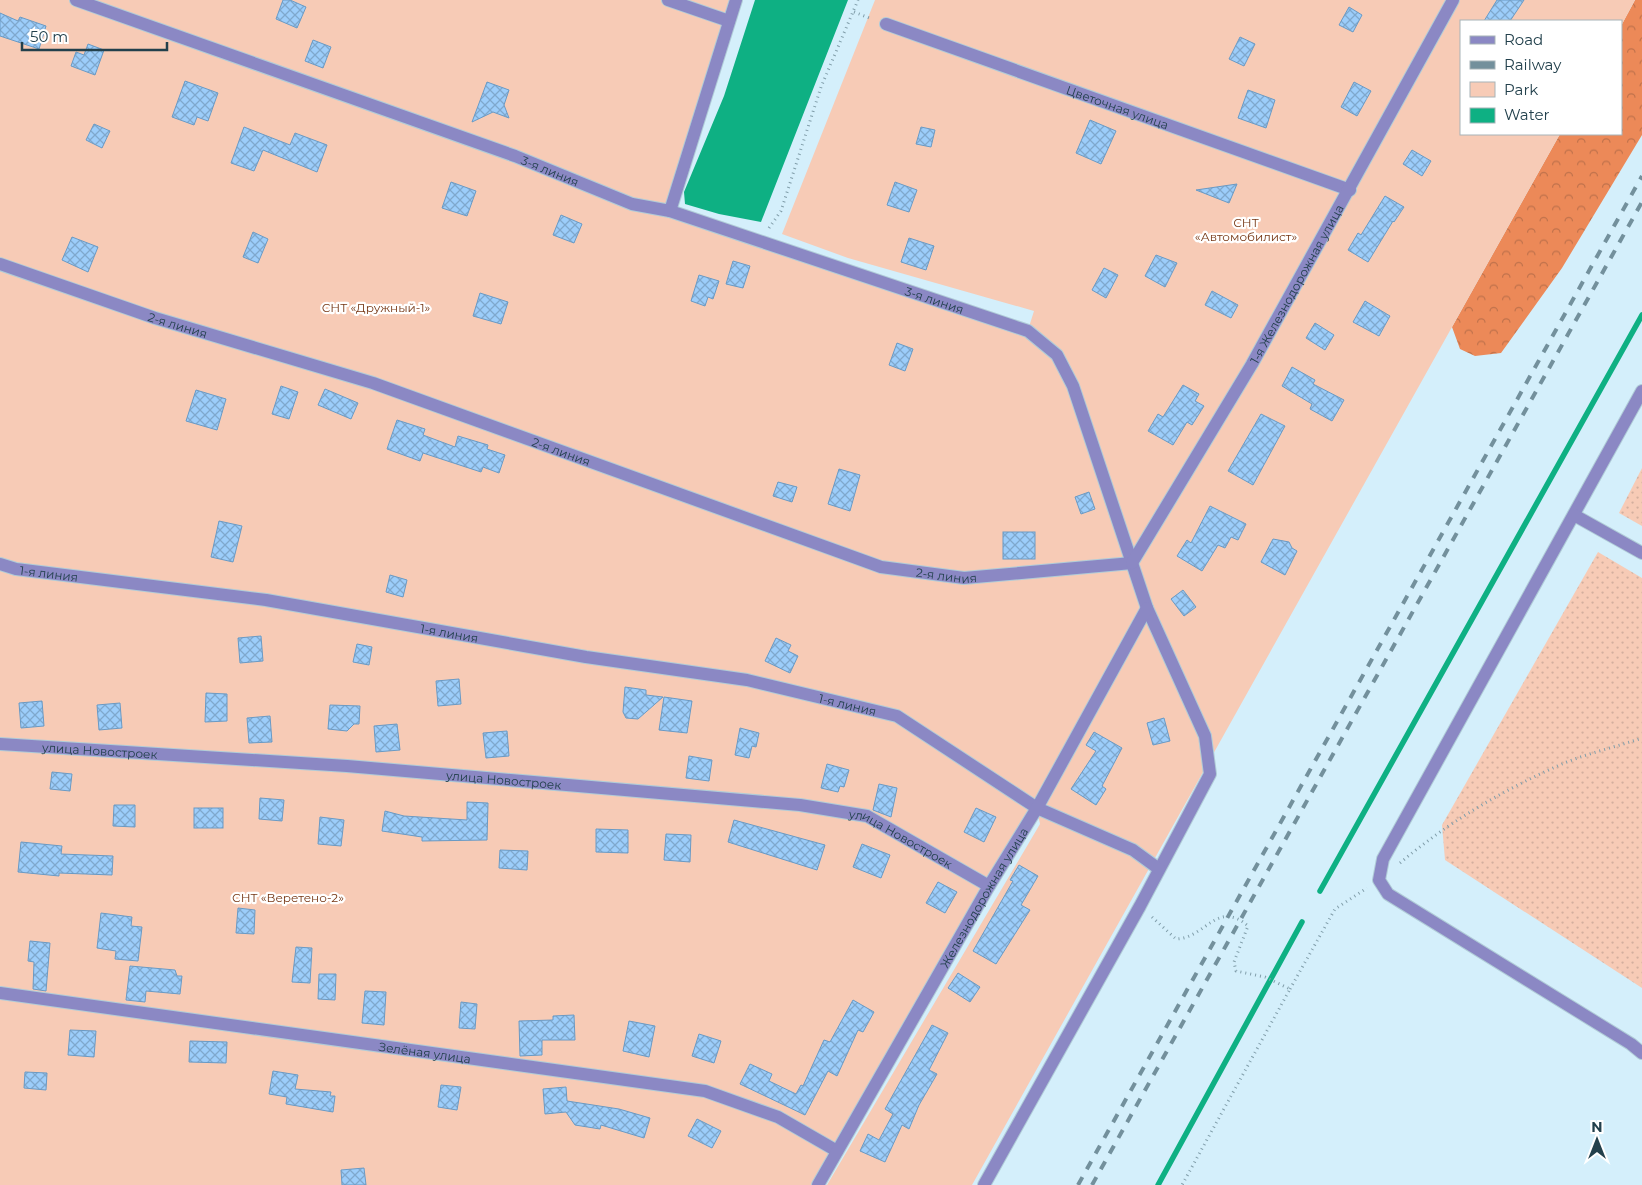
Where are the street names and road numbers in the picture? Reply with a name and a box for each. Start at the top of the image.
street label: Цветочная улица [1064,82,1171,132]
street label: 3-я линия [519,152,581,189]
street label: 1-я Железнодорожная улица [1246,202,1346,366]
street label: 3-я линия [903,283,966,316]
street label: 2-я линия [146,309,209,341]
street label: 2-я линия [530,434,593,469]
street label: 1-я линия [19,562,79,584]
street label: 2-я линия [915,564,977,586]
street label: 1-я линия [419,620,480,645]
street label: 1-я линия [818,690,878,718]
street label: улица Новостроек [41,739,158,761]
street label: улица Новостроек [444,767,562,792]
street label: улица Новостроек [847,806,955,871]
street label: Железнодорожная улица [937,824,1031,970]
street label: Зелёная улица [378,1038,472,1066]

